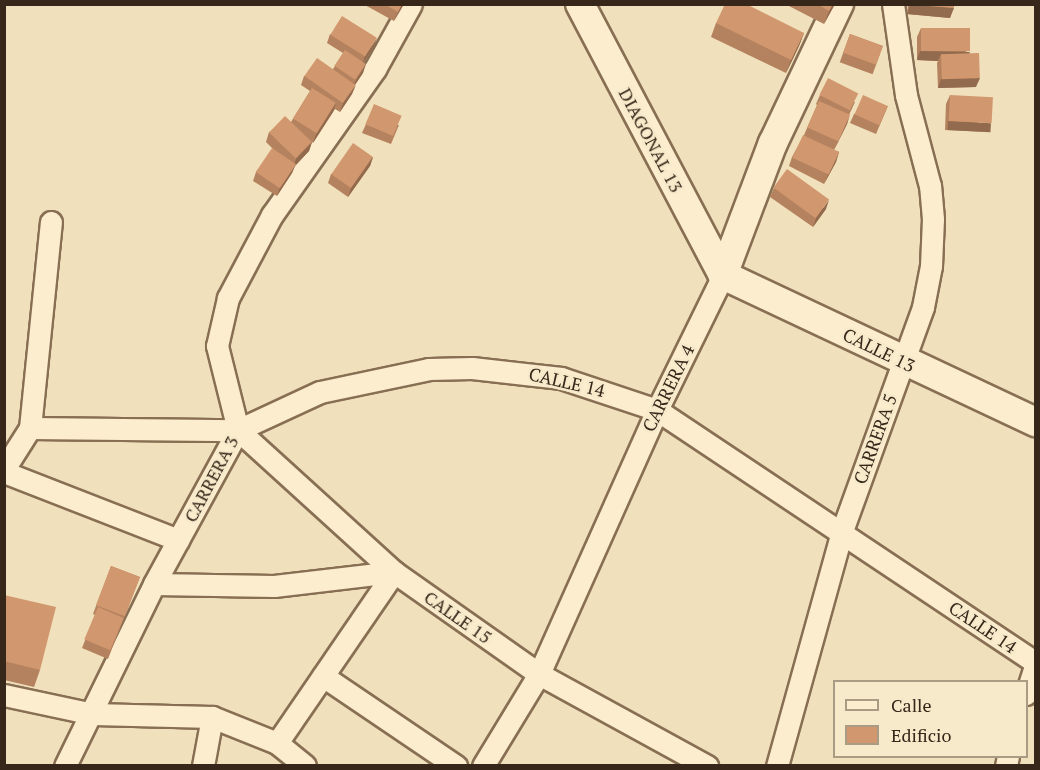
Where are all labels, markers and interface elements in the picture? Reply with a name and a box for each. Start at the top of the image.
street label: DIAGONAL 13 [614,84,688,196]
street label: CALLE 13 [840,323,918,377]
street label: CARRERA 4 [638,341,698,435]
street label: CALLE 14 [527,363,607,401]
street label: CARRERA 5 [849,391,901,487]
street label: CARRERA 3 [179,432,243,526]
street label: CALLE 15 [420,586,496,648]
street label: CALLE 14 [945,596,1021,658]
legend [833,680,1028,758]
text: Calle [891,693,932,717]
text: Edificio [891,723,951,747]

